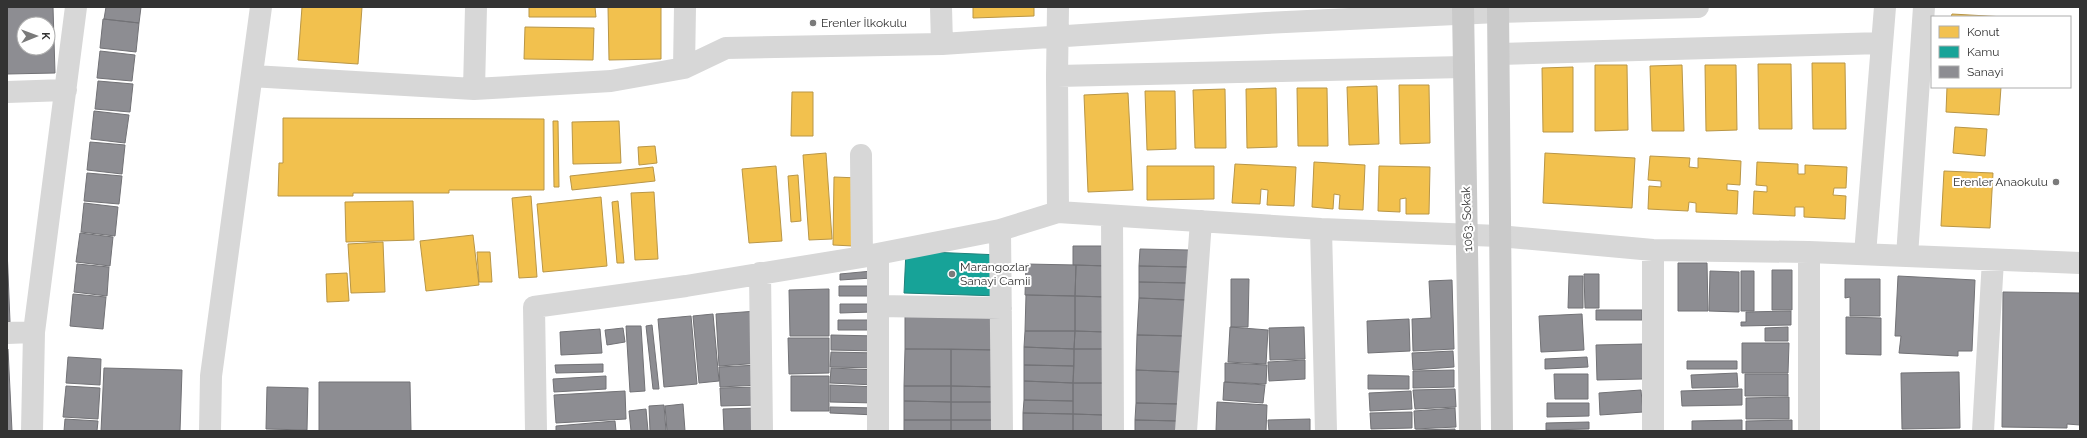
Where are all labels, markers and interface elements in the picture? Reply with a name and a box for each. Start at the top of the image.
north arrow [16,16,56,56]
place label: Erenler İlkokulu [821,16,907,30]
legend [1931,16,2071,88]
marker: Erenler İlkokulu [808,18,818,28]
text: Konut [1967,25,2000,39]
text: K [39,32,52,40]
text: Kamu [1967,45,1999,59]
text: Sanayi [1967,65,2003,79]
place label: Erenler Anaokulu [1953,175,2048,189]
marker: Erenler Anaokulu [2051,177,2061,187]
street label: 1063. Sokak [1459,186,1475,252]
place label: Marangozlar Sanayi Camii [960,260,1030,288]
marker: Marangozlar Sanayi Camii [947,269,957,279]

